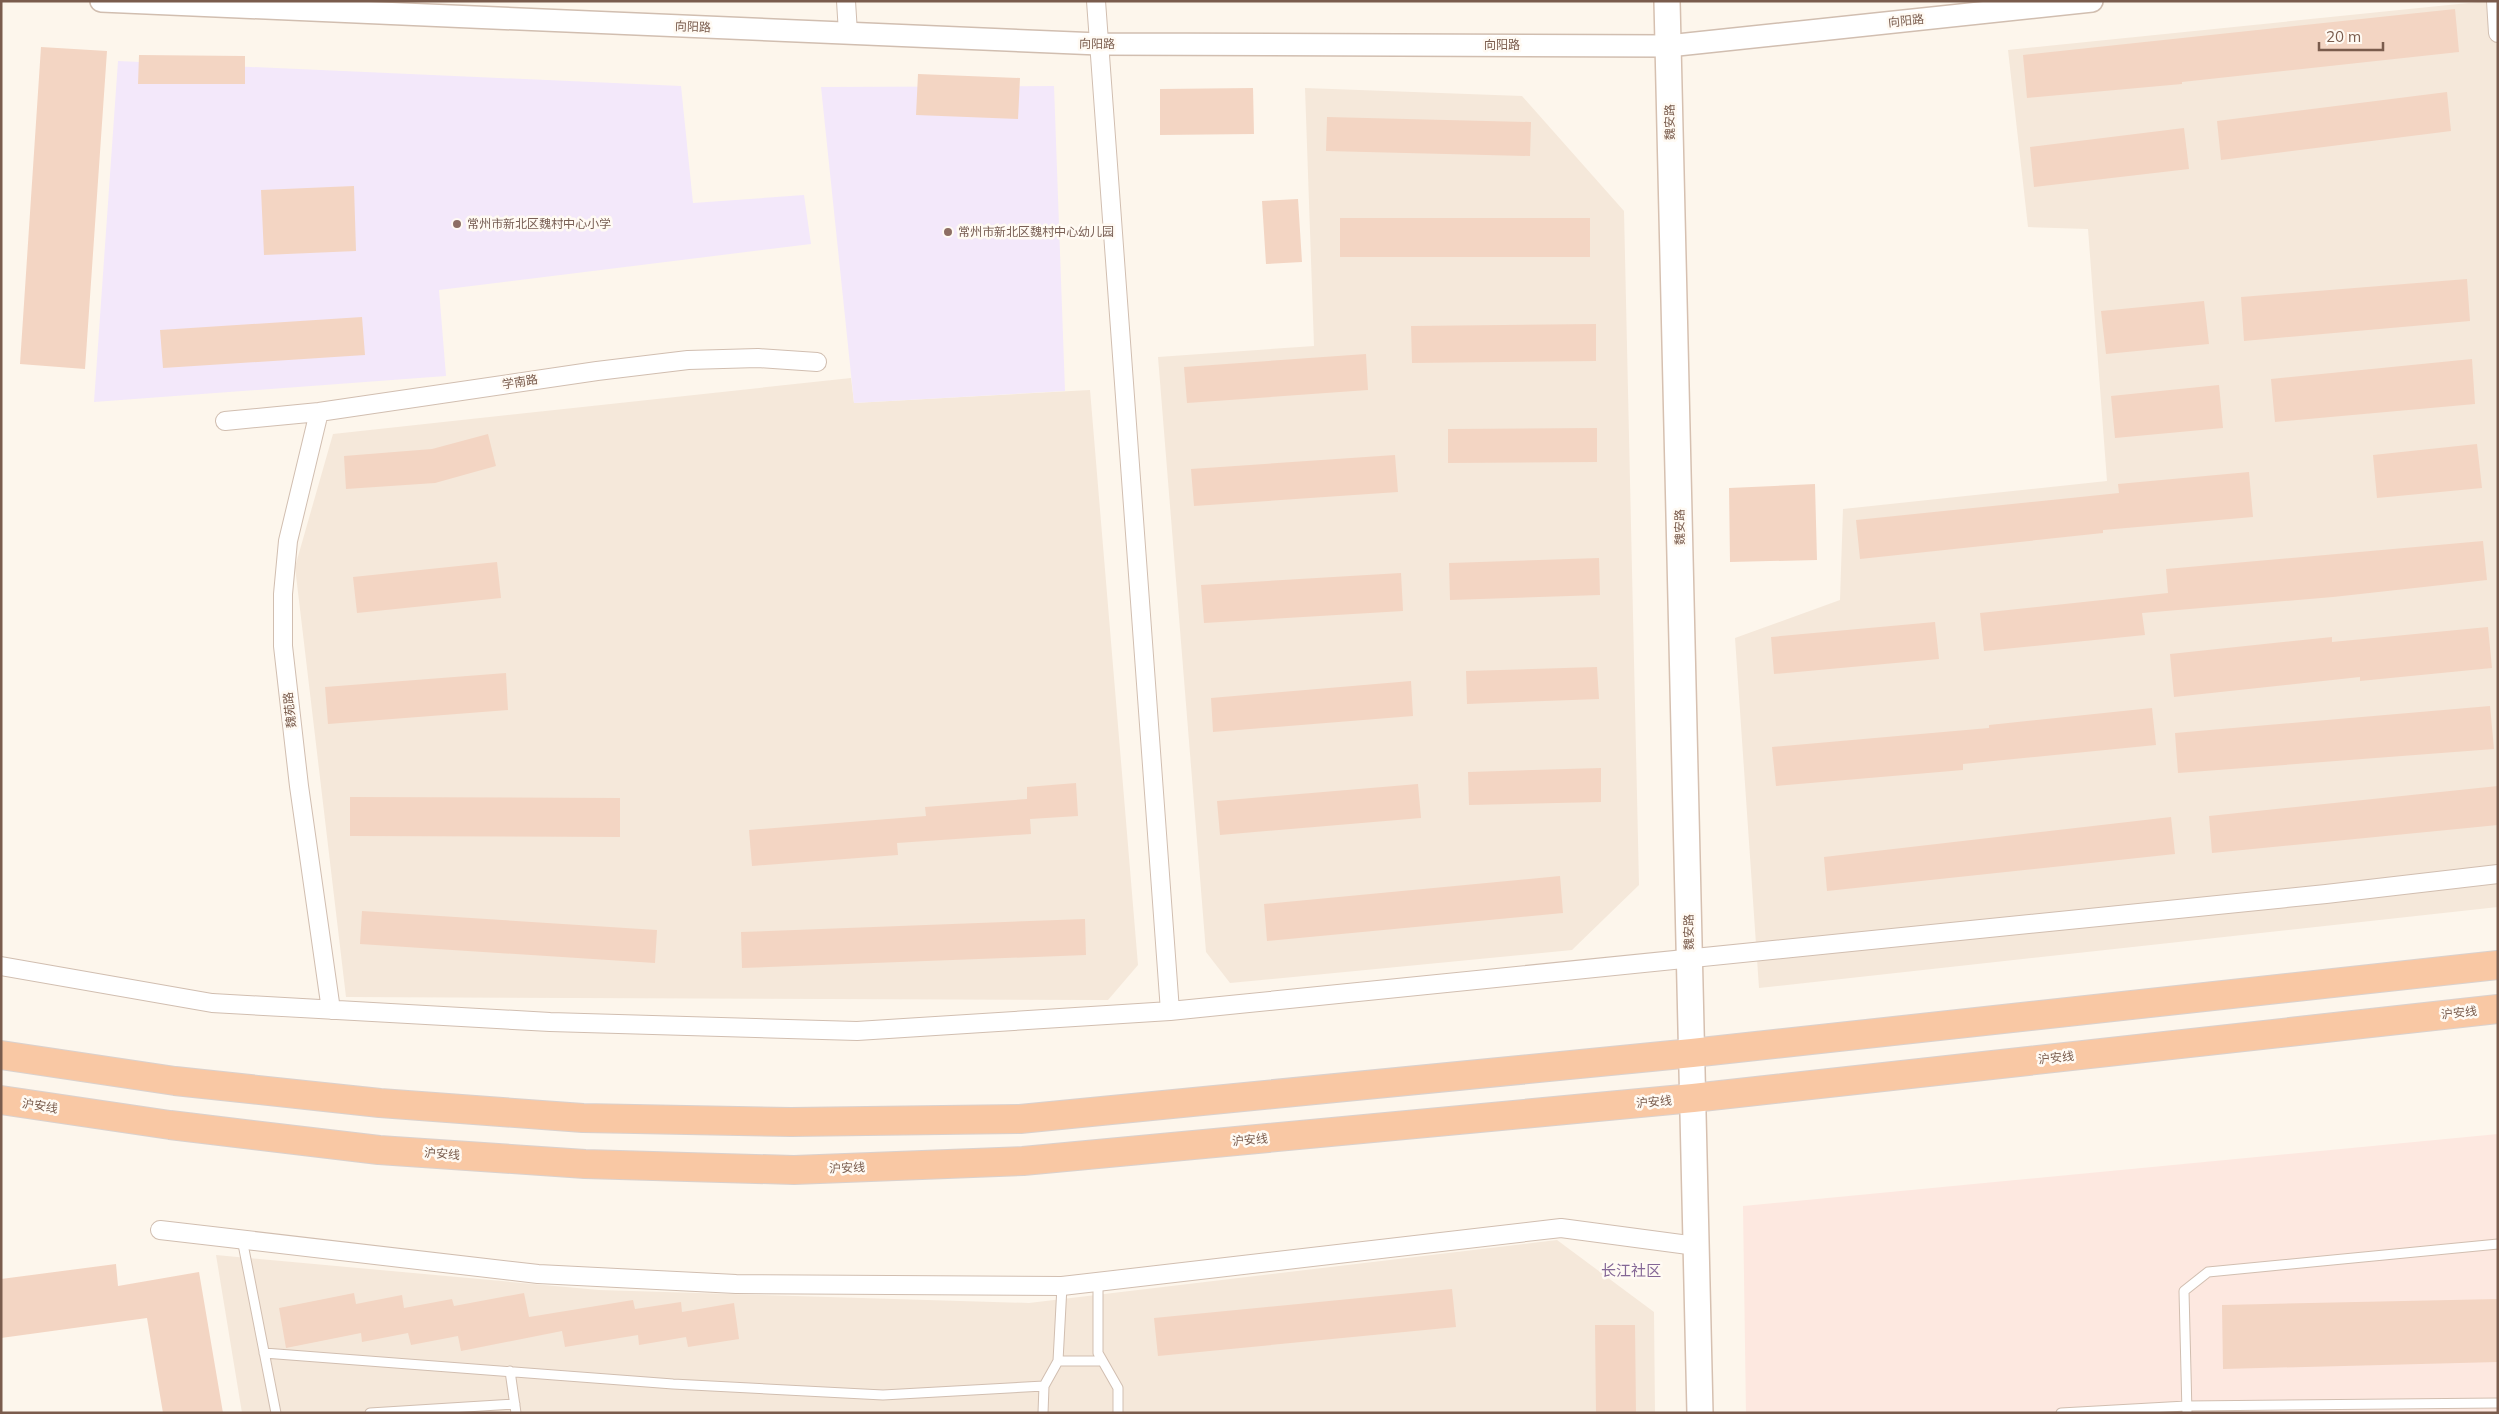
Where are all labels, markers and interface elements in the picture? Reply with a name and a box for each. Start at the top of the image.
street label: 向阳路 [1887,11,1925,30]
street label: 向阳路 [675,18,711,35]
scale bar [2319,20,2383,52]
text: 20 m [2326,27,2361,46]
street label: 向阳路 [1079,36,1115,51]
street label: 向阳路 [1484,37,1520,52]
street label: 魏安路 [1662,104,1677,140]
place label: 常州市新北区魏村中心小学 [467,216,611,231]
marker: 常州市新北区魏村中心小学 [451,218,463,230]
place label: 常州市新北区魏村中心幼儿园 [958,224,1114,239]
marker: 常州市新北区魏村中心幼儿园 [942,226,954,238]
street label: 学南路 [501,371,539,392]
street label: 魏安路 [1672,509,1687,545]
street label: 魏苑路 [280,691,299,729]
street label: 魏安路 [1681,914,1696,950]
street label: 沪安线 [2440,1003,2478,1022]
street label: 沪安线 [2037,1048,2075,1067]
street label: 沪安线 [1635,1092,1673,1111]
street label: 沪安线 [21,1095,59,1116]
street label: 沪安线 [1231,1130,1269,1149]
street label: 沪安线 [424,1145,461,1162]
street label: 沪安线 [829,1159,865,1176]
district label: 长江社区 [1601,1261,1661,1280]

